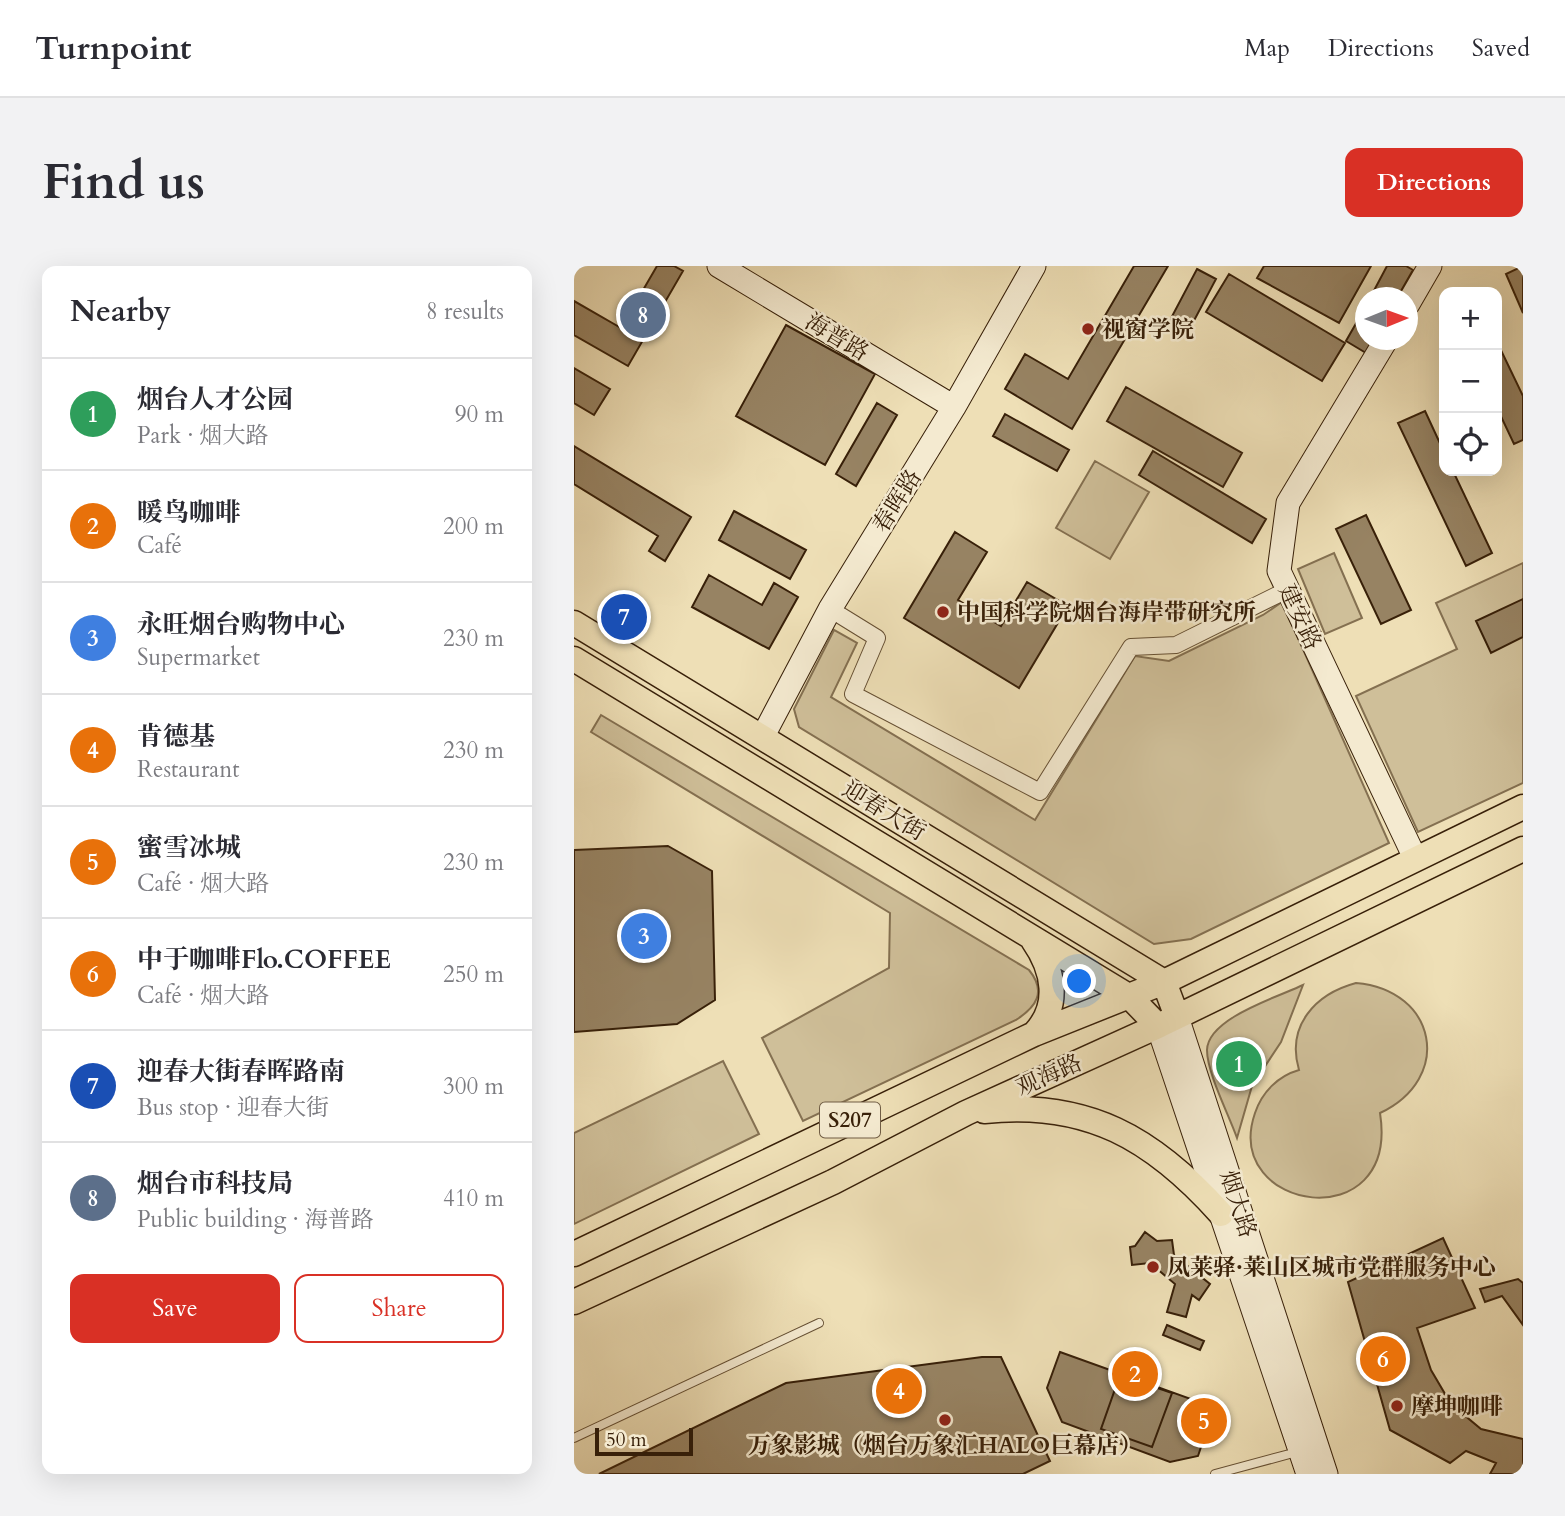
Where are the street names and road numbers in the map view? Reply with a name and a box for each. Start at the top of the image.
street label: 海普路 [799,306,875,368]
street label: 春晖路 [866,464,928,538]
street label: 建安路 [1271,579,1329,655]
street label: 迎春大街 [837,774,931,848]
street label: 观海路 [1011,1047,1087,1103]
road number: S207 [820,1102,880,1138]
street label: 烟大路 [1213,1166,1263,1242]

